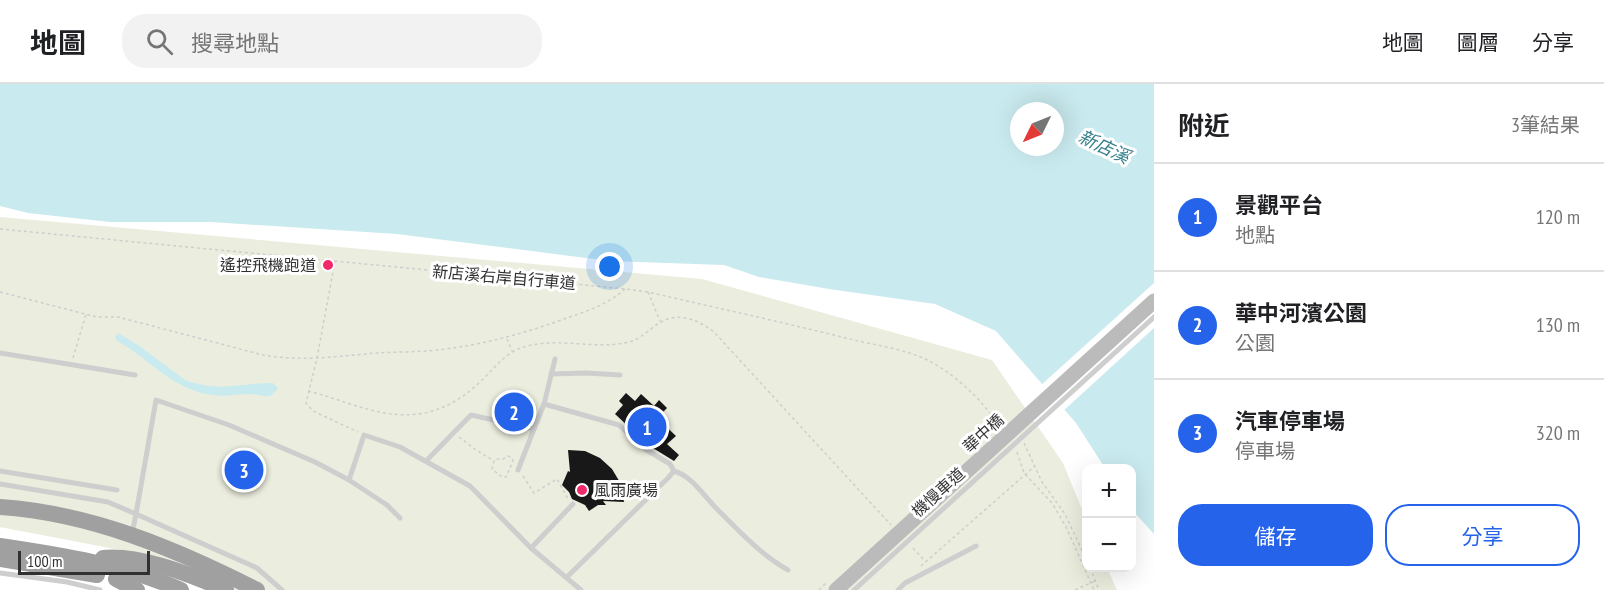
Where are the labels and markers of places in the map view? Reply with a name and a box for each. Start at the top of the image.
place label: 遙控飛機跑道 [220,255,316,275]
marker: 遙控飛機跑道 [321,258,335,272]
pin: 2 [494,390,534,434]
pin: 1 [628,404,666,450]
pin: 3 [224,448,264,492]
place label: 風雨廣場 [594,480,658,500]
marker: 風雨廣場 [575,483,589,497]

